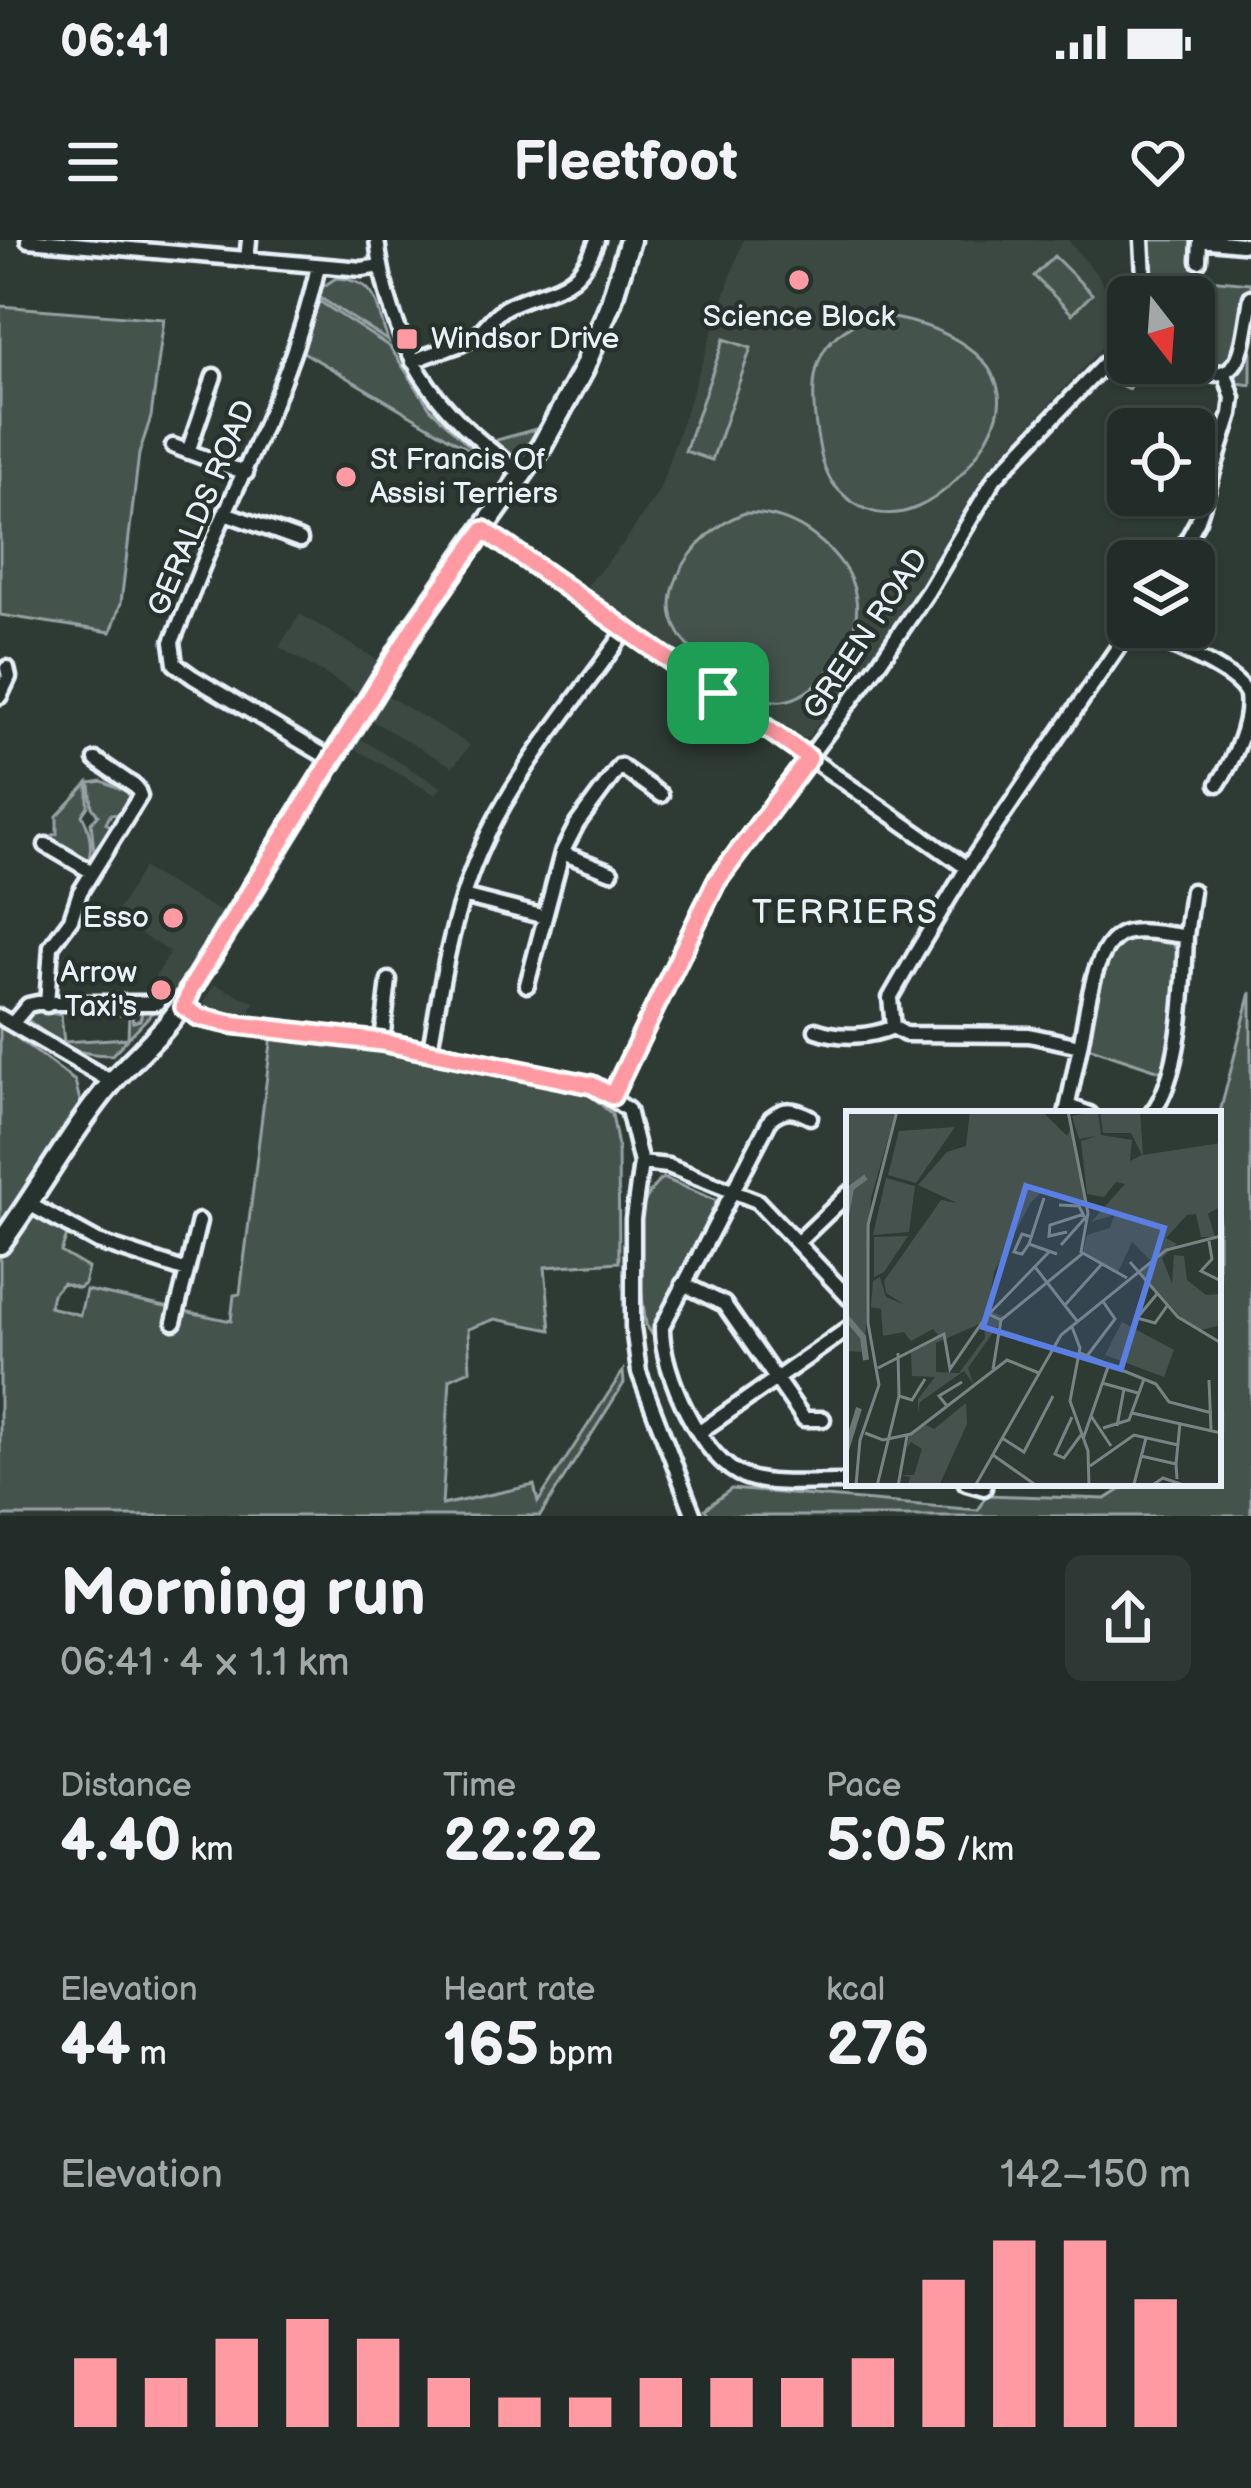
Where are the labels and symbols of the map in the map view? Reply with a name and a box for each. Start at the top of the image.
marker: Science Block [786,267,812,293]
north arrow [1107,276,1215,384]
place label: Science Block [703,299,896,335]
place label: Windsor Drive [431,321,619,357]
marker: Windsor Drive [394,326,420,352]
street label: GERALDS ROAD [140,395,264,621]
place label: St Francis Of Assisi Terriers [370,442,558,512]
marker: St Francis Of Assisi Terriers [333,464,359,490]
street label: GREEN ROAD [796,542,936,726]
pin [667,642,769,744]
district label: TERRIERS [752,893,940,933]
place label: Esso [82,900,149,936]
marker: Esso [160,905,186,931]
place label: Arrow Taxi's [61,955,137,1025]
marker: Arrow Taxi's [148,977,174,1003]
inset map [846,1111,1221,1486]

